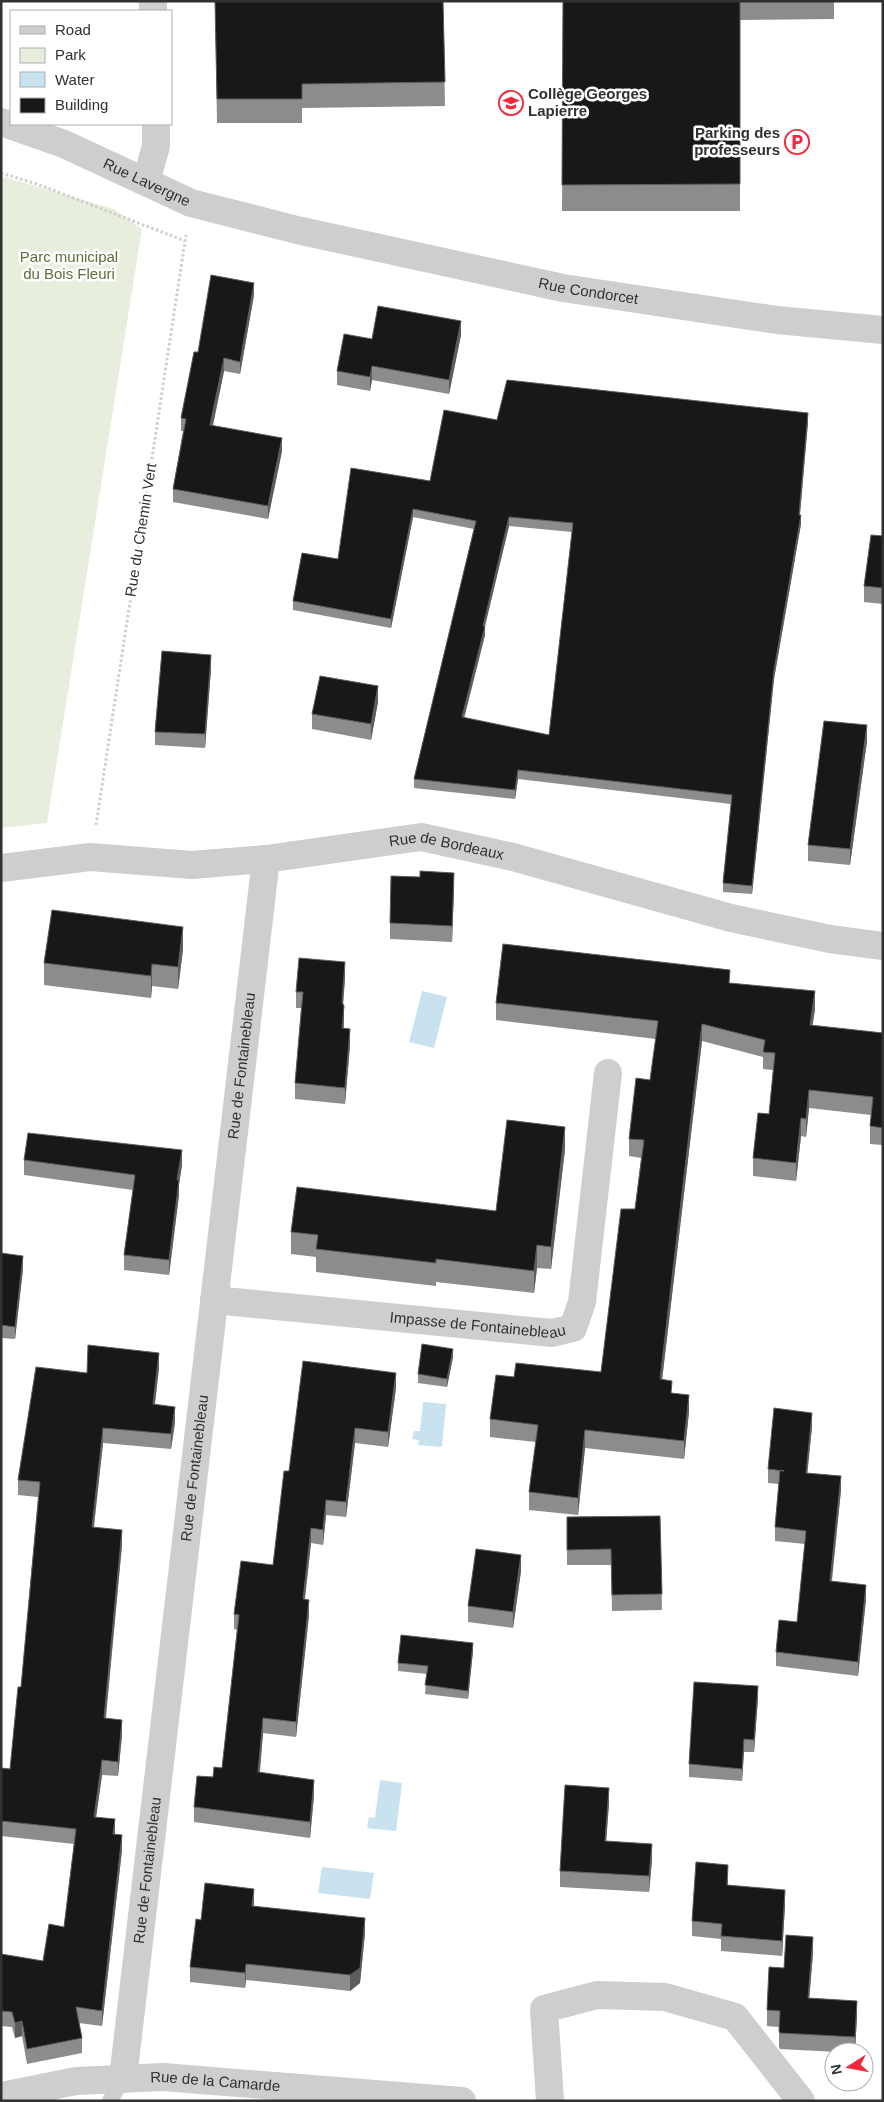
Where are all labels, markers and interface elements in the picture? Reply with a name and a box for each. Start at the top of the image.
legend [10,10,172,125]
text: Road [55,21,91,38]
text: Park [55,46,86,63]
text: Water [55,71,94,88]
place label: Collège Georges Lapierre [528,85,647,119]
school or university icon: Collège Georges Lapierre [498,90,524,116]
text: Building [55,96,108,113]
place label: Parking des professeurs [694,124,780,158]
parking icon: Parking des professeurs [784,129,810,155]
street label: Rue Lavergne [101,154,193,210]
park label: Parc municipal du Bois Fleuri [20,248,118,282]
street label: Rue Condorcet [537,274,640,307]
street label: Rue du Chemin Vert [122,461,160,598]
street label: Rue de Bordeaux [388,828,506,863]
street label: Rue de Fontainebleau [224,992,258,1140]
street label: Impasse de Fontainebleau [389,1308,567,1341]
street label: Rue de Fontainebleau [177,1394,211,1542]
street label: Rue de Fontainebleau [130,1796,164,1945]
north arrow [824,2042,874,2092]
text: N [827,2063,845,2076]
street label: Rue de la Camarde [150,2068,281,2094]

